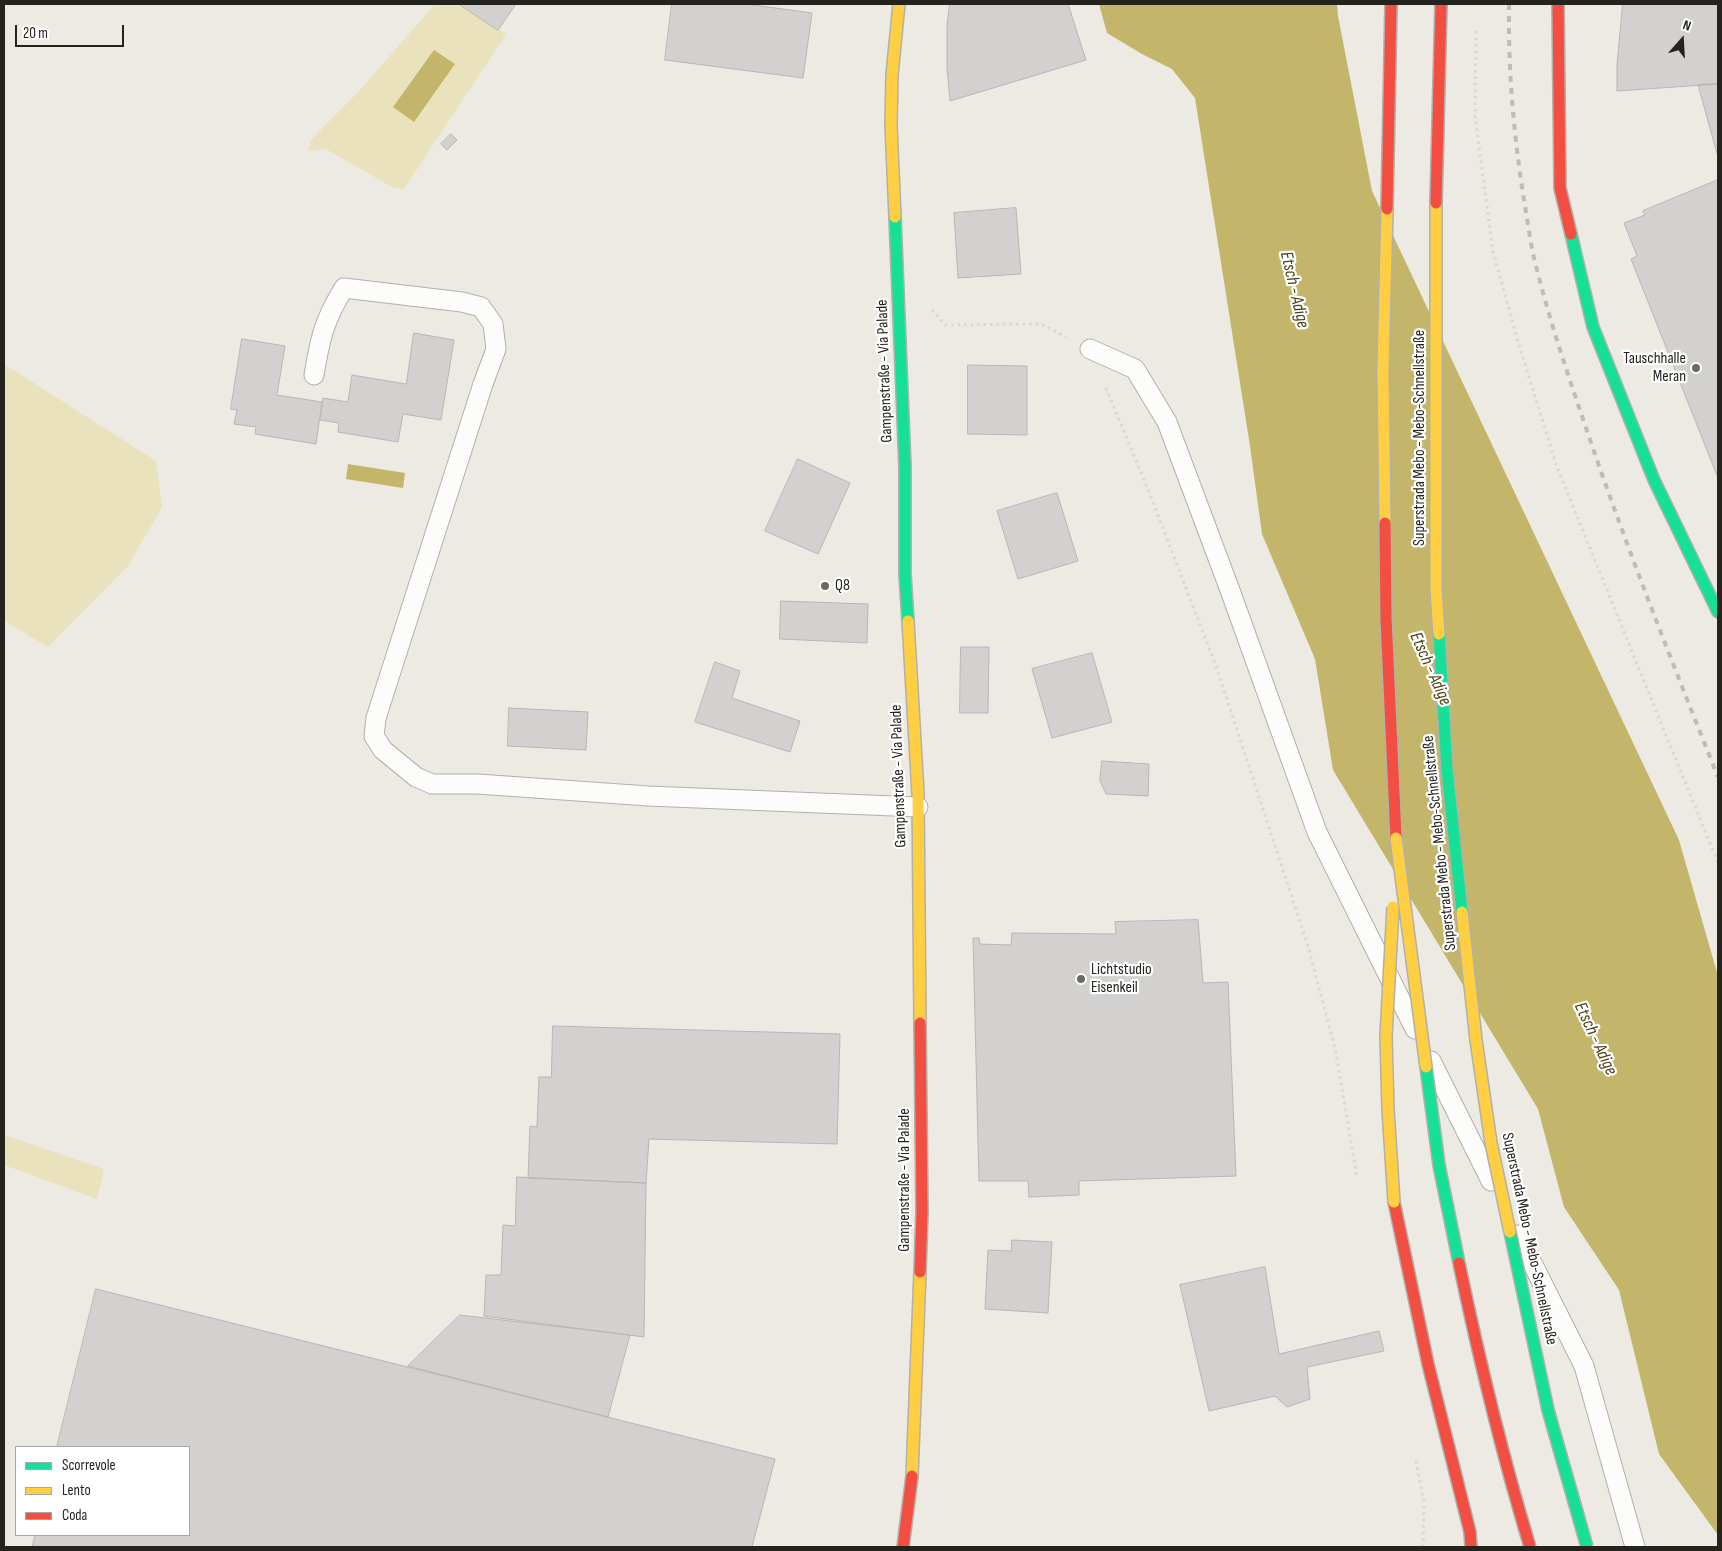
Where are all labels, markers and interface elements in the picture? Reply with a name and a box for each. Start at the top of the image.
scale bar [18,15,126,47]
north arrow [1657,15,1707,65]
text: N [1681,16,1693,35]
text: 20 m [23,24,48,43]
water label: Etsch - Adige [1275,250,1313,330]
street label: Gampenstraße - Via Palade [873,299,897,443]
street label: Superstrada Mebo - Mebo-Schnellstraße [1410,330,1430,546]
place label: Tauschhalle Meran [1623,349,1686,387]
marker: Tauschhalle Meran [1690,362,1702,374]
place label: Q8 [835,576,850,596]
marker: Q8 [819,580,831,592]
water label: Etsch - Adige [1404,629,1456,709]
street label: Gampenstraße - Via Palade [887,704,911,848]
street label: Superstrada Mebo - Mebo-Schnellstraße [1419,734,1461,952]
place label: Lichtstudio Eisenkeil [1091,960,1152,998]
marker: Lichtstudio Eisenkeil [1075,973,1087,985]
water label: Etsch - Adige [1569,999,1621,1079]
street label: Gampenstraße - Via Palade [895,1108,915,1252]
street label: Superstrada Mebo - Mebo-Schnellstraße [1497,1131,1561,1347]
legend [15,1446,190,1536]
text: Scorrevole [62,1456,116,1475]
text: Lento [62,1481,91,1500]
text: Coda [62,1506,87,1525]

